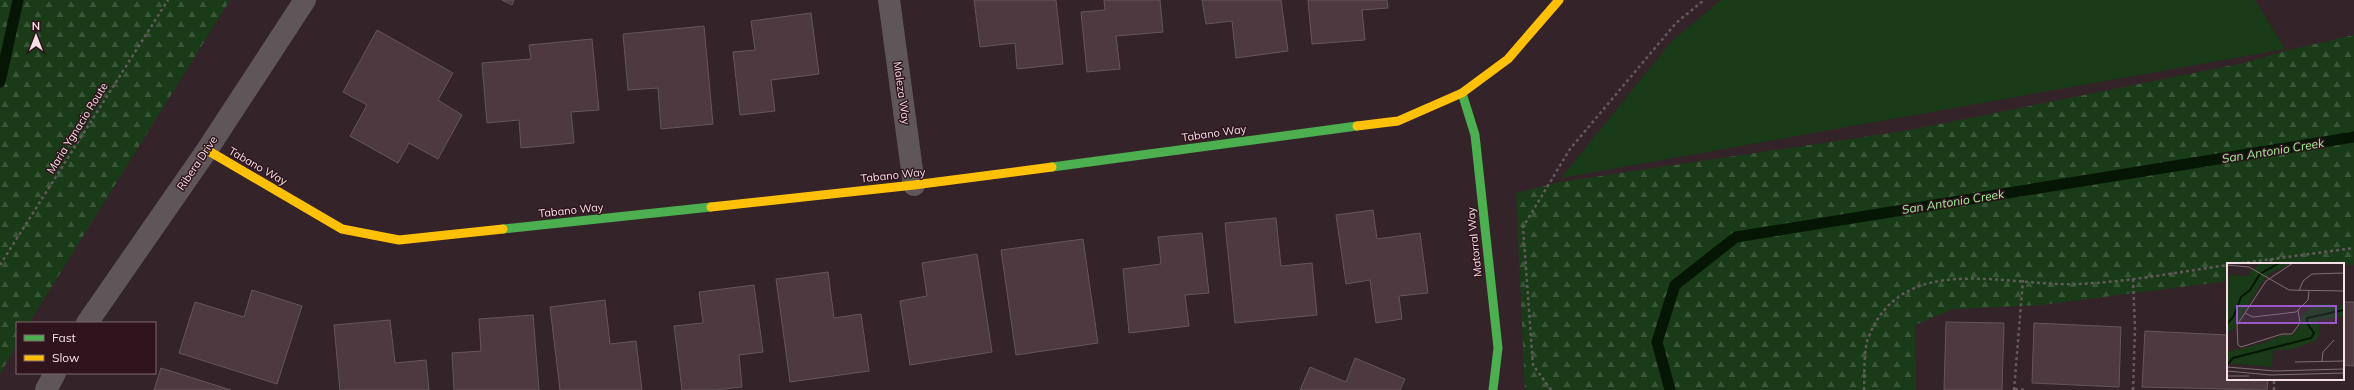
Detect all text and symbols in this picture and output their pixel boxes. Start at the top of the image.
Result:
north arrow [16,16,56,56]
text: N [32,19,40,33]
street label: Maleza Way [891,60,913,126]
street label: Maria Ygnacio Route [43,80,111,176]
street label: Tabano Way [1181,122,1247,144]
street label: Ribera Drive [174,133,220,193]
water label: San Antonio Creek [2221,135,2326,166]
street label: Tabano Way [226,144,290,188]
street label: Tabano Way [860,165,926,185]
water label: San Antonio Creek [1901,186,2006,217]
street label: Tabano Way [538,200,604,220]
street label: Matorral Way [1463,206,1485,278]
inset map [2227,263,2344,380]
legend [16,322,156,374]
text: Fast [52,330,76,345]
text: Slow [52,350,80,365]

